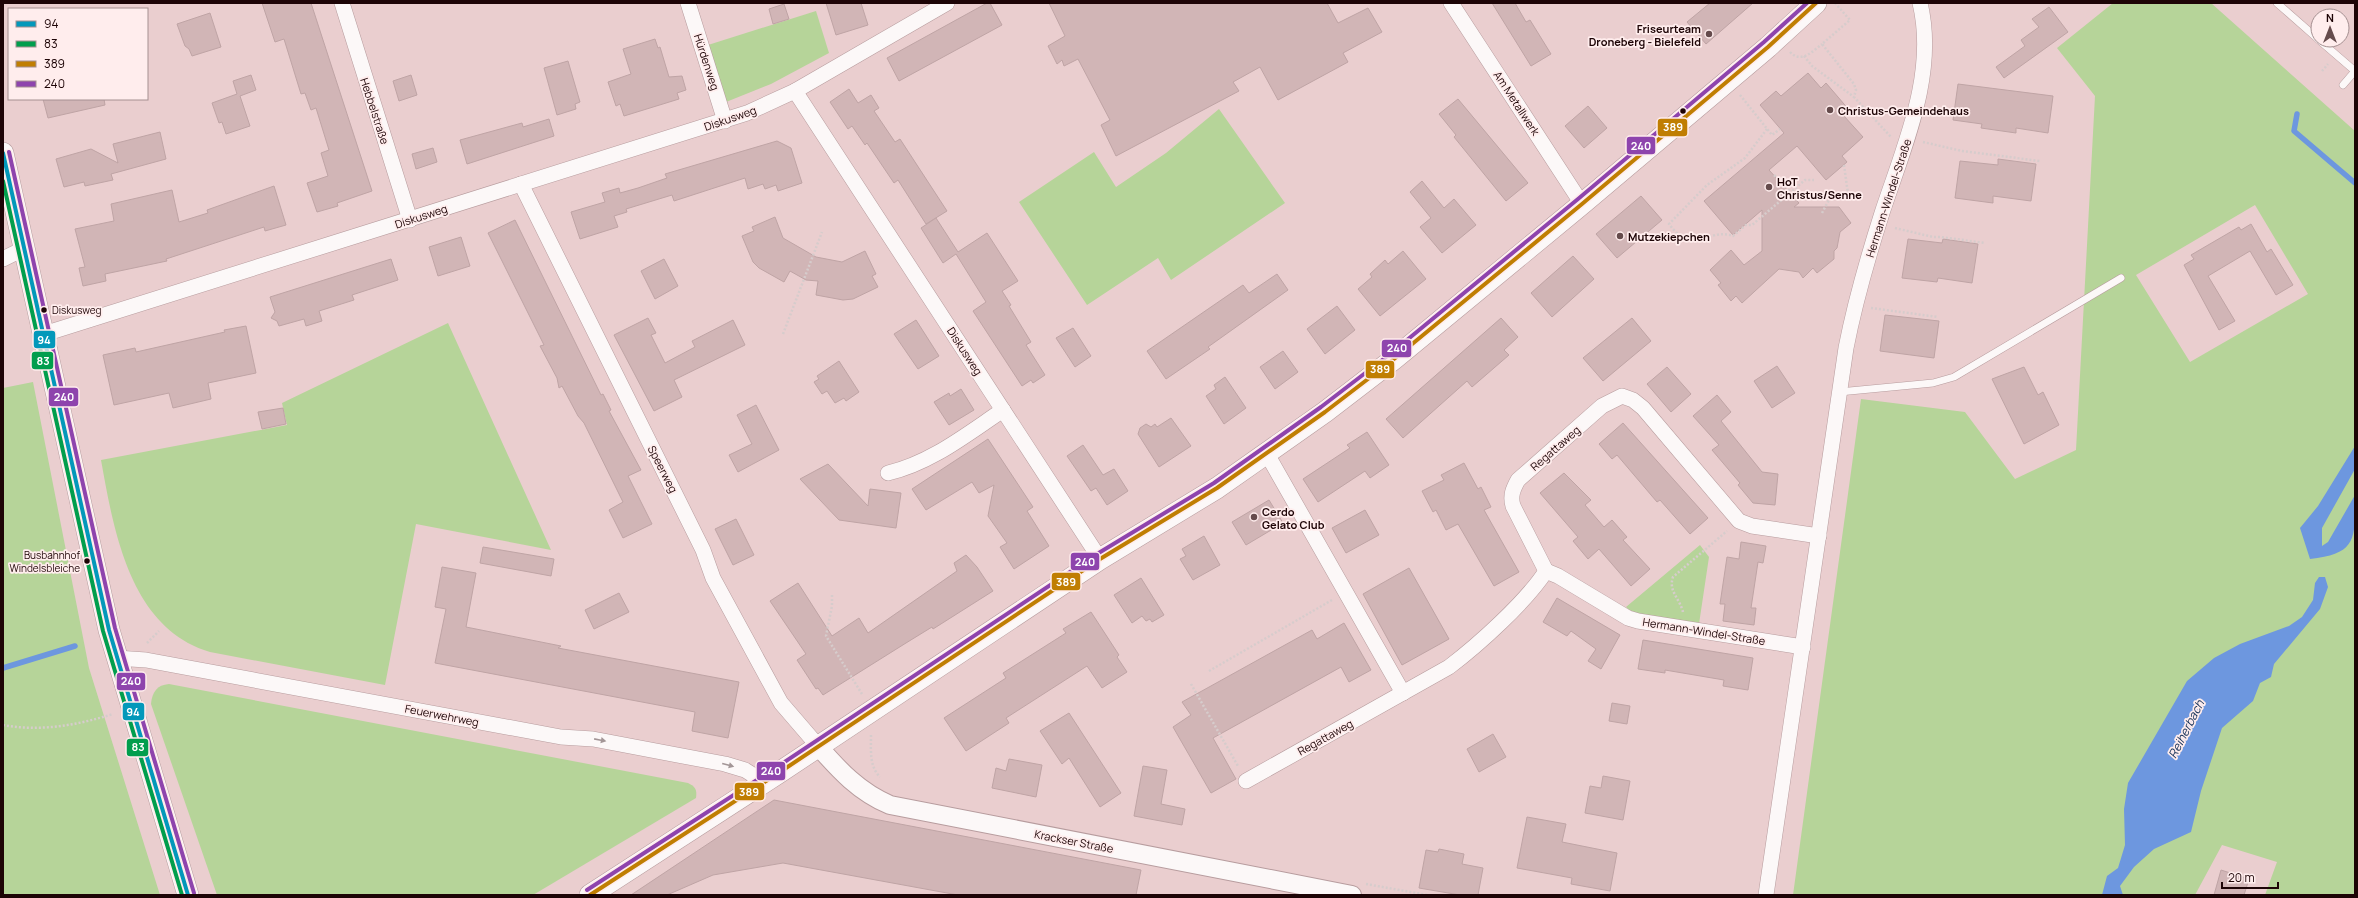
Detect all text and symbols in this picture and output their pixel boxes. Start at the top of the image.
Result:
legend [8,8,148,100]
north arrow [2310,8,2350,48]
text: N [2326,10,2334,25]
text: 94 [44,15,59,32]
place label: Friseurteam Droneberg - Bielefeld [1589,21,1701,49]
marker: Friseurteam Droneberg - Bielefeld [1704,29,1714,39]
street label: Hürdenweg [691,32,723,92]
text: 83 [44,35,58,52]
text: 389 [44,55,65,72]
street label: Am Metallwerk [1491,68,1544,139]
text: 240 [44,75,65,92]
street label: Hebbelstraße [357,76,393,147]
street label: Diskusweg [702,102,758,134]
place label: Christus-Gemeindehaus [1838,103,1969,118]
marker: Christus-Gemeindehaus [1825,105,1835,115]
unlabelled marker [1678,106,1688,116]
line badge: 389 [1657,118,1688,137]
text: 389 [1663,119,1683,134]
line badge: 240 [1626,136,1656,155]
street label: Hermann-Windel-Straße [1862,136,1914,259]
text: 240 [1631,138,1651,153]
place label: HoT Christus/Senne [1777,174,1862,202]
marker: HoT Christus/Senne [1764,182,1774,192]
street label: Diskusweg [393,200,449,232]
place label: Mutzekiepchen [1628,229,1710,244]
marker: Mutzekiepchen [1615,231,1625,241]
place label: Diskusweg [52,303,102,317]
marker: Diskusweg [39,305,49,315]
street label: Diskusweg [944,324,986,378]
line badge: 94 [33,330,56,349]
text: 94 [37,332,51,347]
line badge: 240 [1381,339,1412,358]
text: 240 [1387,340,1407,355]
line badge: 83 [31,351,54,370]
text: 83 [36,353,50,368]
line badge: 389 [1365,360,1395,379]
text: 389 [1370,361,1390,376]
line badge: 240 [48,387,79,407]
text: 240 [54,389,74,404]
street label: Regattaweg [1527,422,1583,474]
street label: Speerweg [645,443,681,495]
place label: Cerdo Gelato Club [1262,504,1325,532]
marker: Cerdo Gelato Club [1249,512,1259,522]
place label: Busbahnhof Windelsbleiche [9,548,80,575]
line badge: 240 [1070,552,1100,571]
text: 240 [1075,554,1095,569]
marker: Busbahnhof Windelsbleiche [82,556,92,566]
line badge: 389 [1051,572,1081,591]
text: 389 [1056,574,1076,589]
street label: Hermann-Windel-Straße [1642,614,1767,648]
line badge: 240 [116,672,146,691]
text: 240 [121,673,141,688]
water label: Reiherbach [2164,696,2208,761]
street label: Feuerwehrweg [404,700,480,730]
line badge: 94 [122,702,145,721]
text: 94 [126,704,140,719]
street label: Regattaweg [1295,716,1355,758]
line badge: 83 [126,738,149,757]
one-way arrow [594,738,606,744]
text: 83 [131,739,145,754]
line badge: 240 [756,761,786,781]
one-way arrow [721,762,734,768]
text: 240 [761,763,781,778]
line badge: 389 [734,782,765,801]
text: 389 [739,784,759,799]
street label: Krackser Straße [1033,826,1115,856]
scale bar [2222,864,2278,890]
text: 20 m [2228,869,2255,886]

